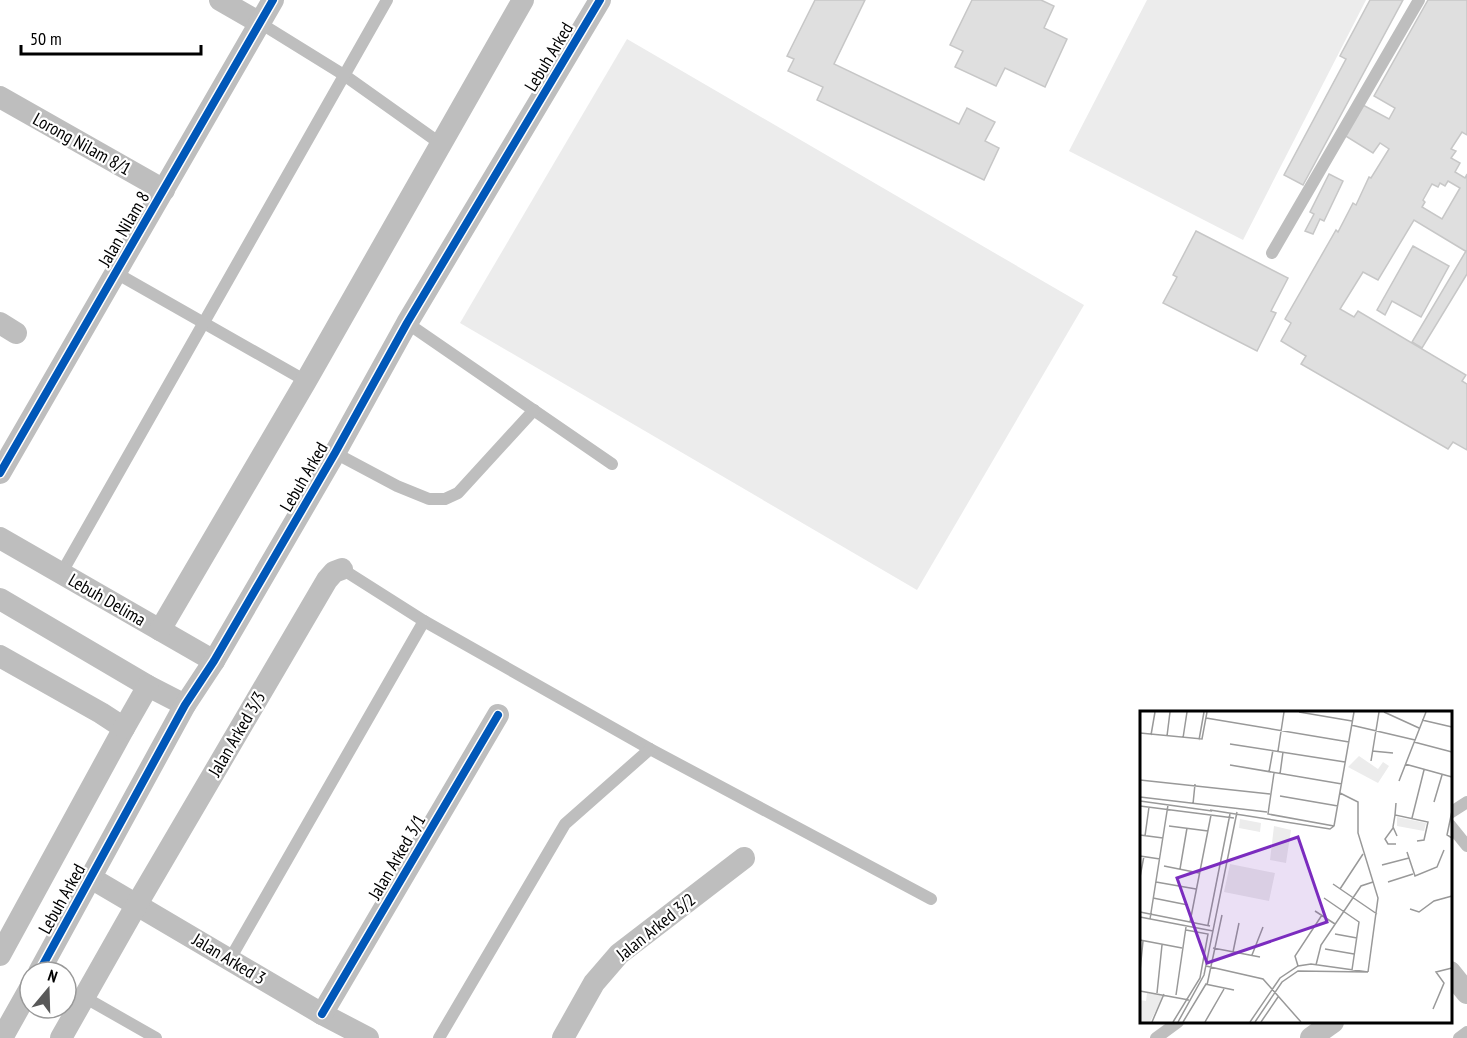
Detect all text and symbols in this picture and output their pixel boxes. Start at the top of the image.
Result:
scale bar [21,18,201,56]
street label: Lebuh Arked [519,18,578,95]
text: 50 m [30,27,62,50]
street label: Lorong Nilam 8/1 [29,107,135,180]
street label: Jalan Nilam 8 [92,187,154,271]
street label: Lebuh Arked [274,438,333,516]
street label: Lebuh Delima [65,568,150,631]
street label: Jalan Arked 3/3 [202,687,270,781]
inset map [1140,711,1452,1023]
street label: Jalan Arked 3/1 [362,810,430,904]
street label: Lebuh Arked [33,860,90,938]
street label: Jalan Arked 3/2 [611,888,700,966]
street label: Jalan Arked 3 [188,927,270,989]
north arrow [18,960,78,1020]
text: N [46,965,60,987]

